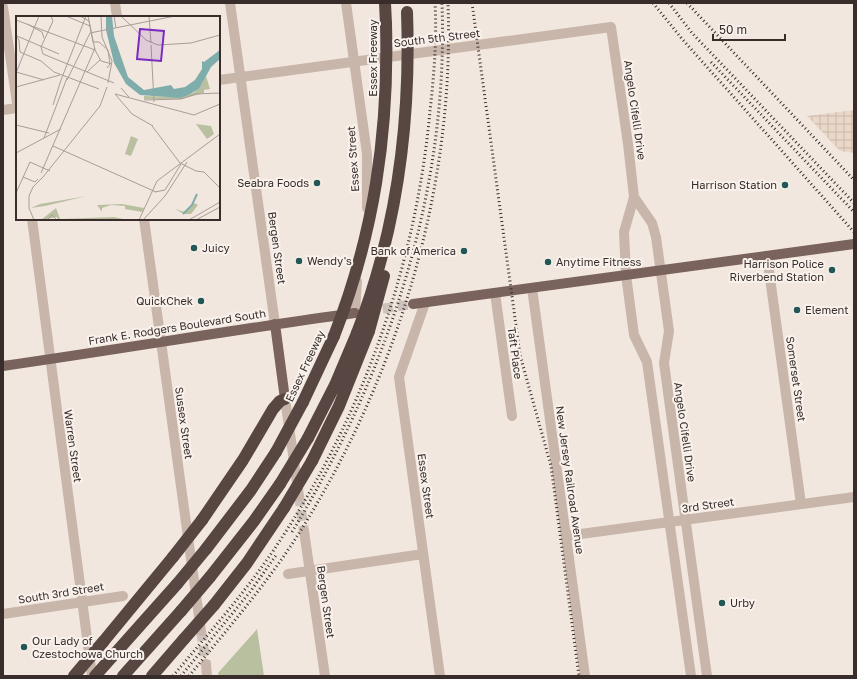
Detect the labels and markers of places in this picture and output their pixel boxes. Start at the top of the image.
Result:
place label: Seabra Foods [237,176,309,189]
marker: Seabra Foods [312,178,322,188]
place label: Harrison Station [691,178,777,191]
marker: Harrison Station [780,180,790,190]
place label: Juicy [202,241,230,254]
marker: Juicy [189,243,199,253]
place label: Bank of America [370,244,456,257]
marker: Bank of America [459,246,469,256]
place label: Wendy's [307,254,352,267]
place label: Anytime Fitness [556,255,641,268]
marker: Wendy's [294,256,304,266]
marker: Anytime Fitness [543,257,553,267]
place label: Harrison Police Riverbend Station [729,257,824,283]
marker: Harrison Police Riverbend Station [827,265,837,275]
place label: QuickChek [136,294,193,307]
marker: QuickChek [196,296,206,306]
place label: Element [805,303,849,316]
marker: Element [792,305,802,315]
place label: Urby [730,596,755,609]
marker: Urby [717,598,727,608]
place label: Our Lady of Czestochowa Church [32,634,143,660]
marker: Our Lady of Czestochowa Church [19,642,29,652]

